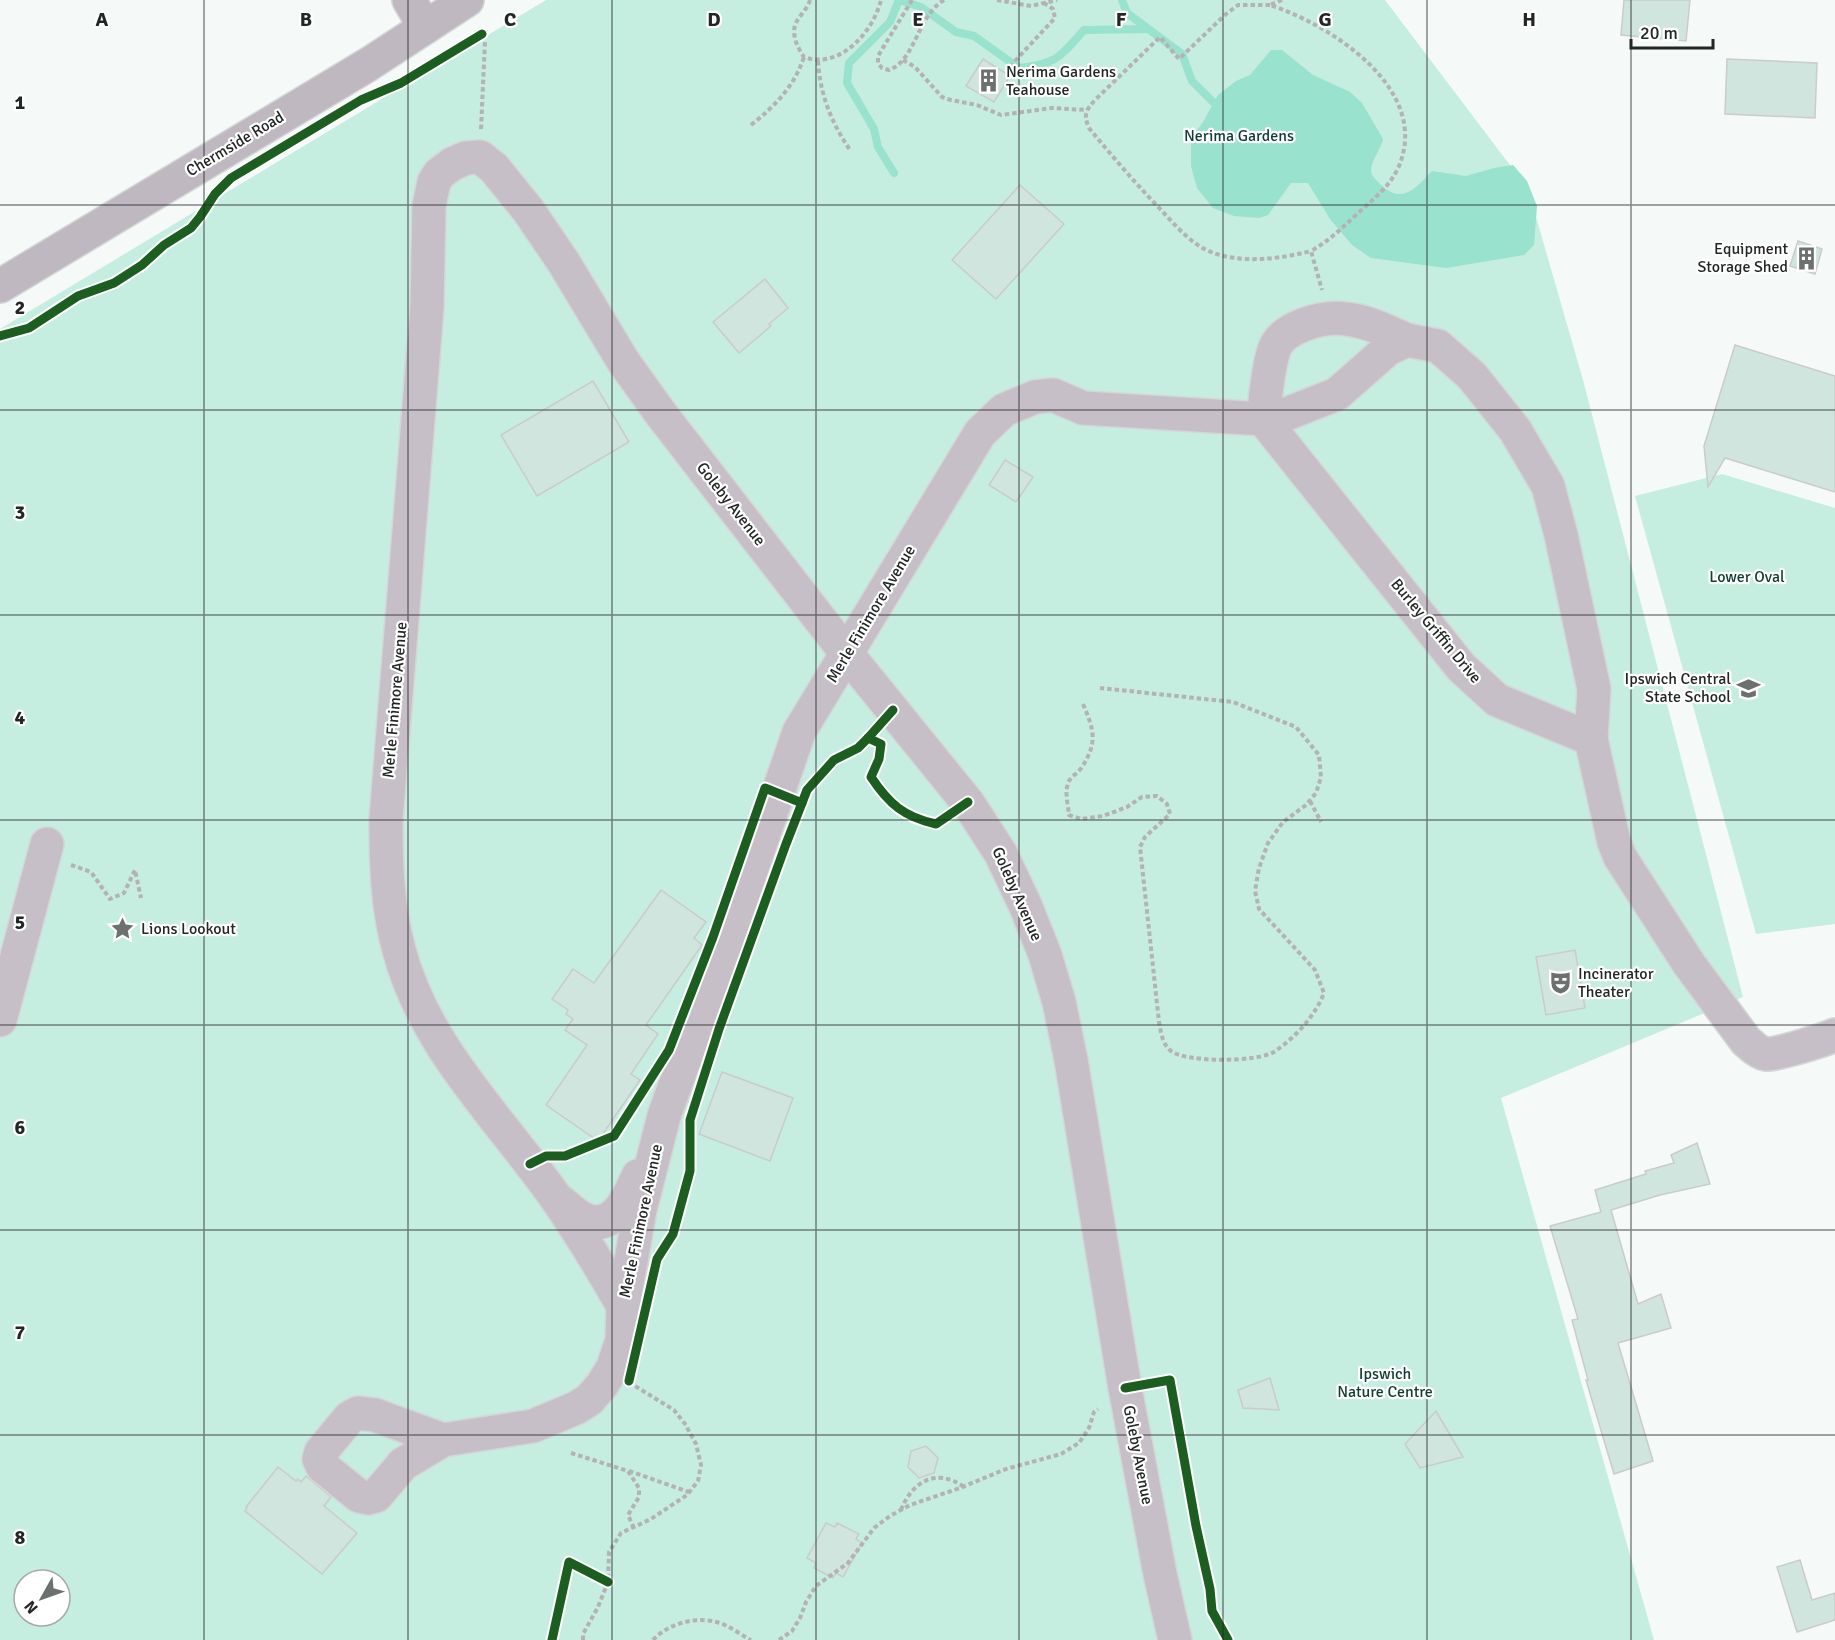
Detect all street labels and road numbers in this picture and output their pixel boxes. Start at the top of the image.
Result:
street label: Chermside Road [182,107,288,181]
street label: Goleby Avenue [692,458,770,550]
street label: Merle Finimore Avenue [822,542,920,686]
street label: Burley Griffin Drive [1386,575,1486,687]
street label: Merle Finimore Avenue [378,621,412,779]
street label: Goleby Avenue [987,844,1047,944]
street label: Merle Finimore Avenue [615,1142,667,1300]
street label: Goleby Avenue [1119,1404,1157,1506]

